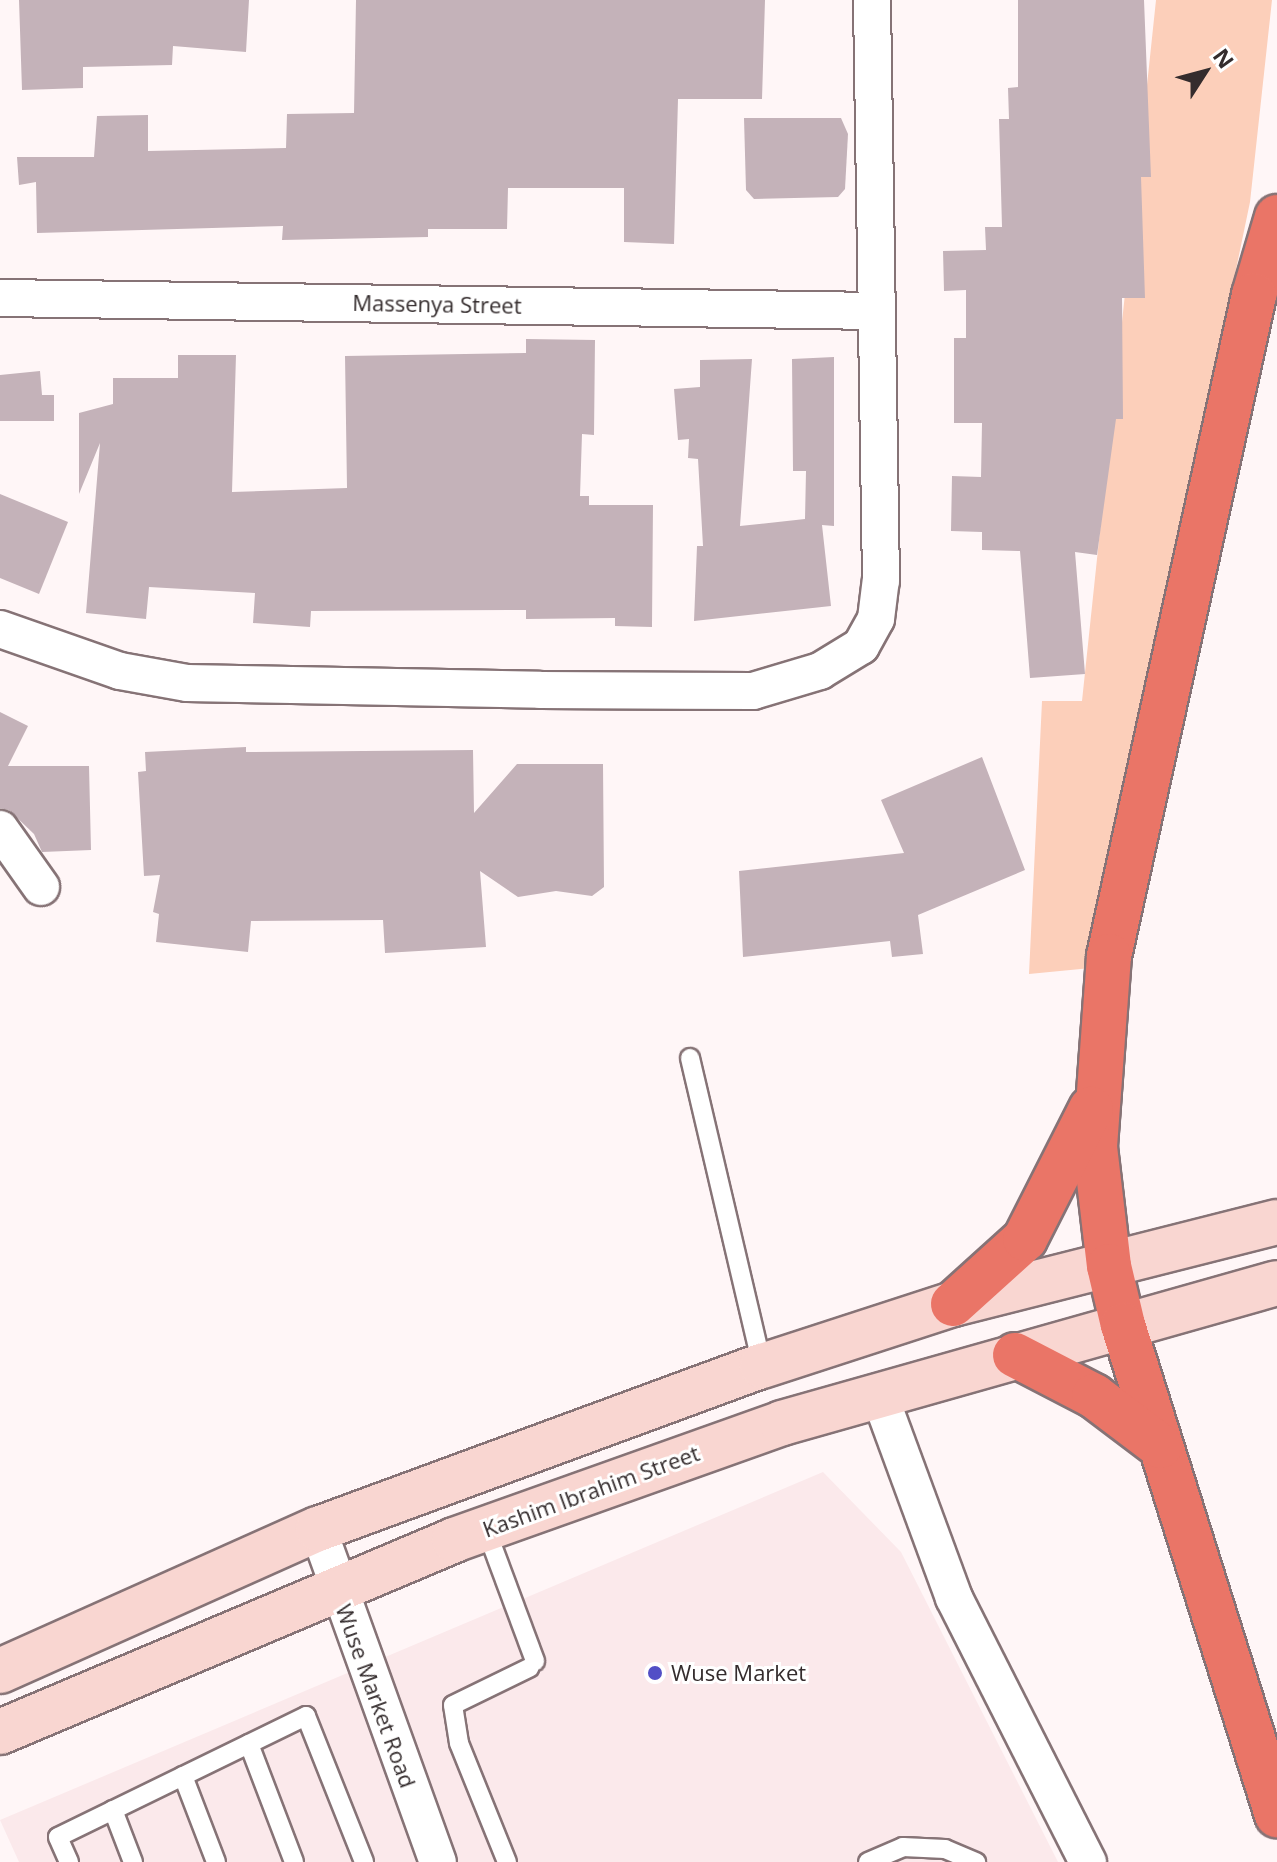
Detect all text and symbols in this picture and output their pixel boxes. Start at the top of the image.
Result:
north arrow [1165,32,1245,112]
text: N [1207,42,1242,74]
street label: Massenya Street [352,289,522,319]
street label: Kashim Ibrahim Street [479,1439,703,1543]
street label: Wuse Market Road [331,1601,421,1791]
place label: Wuse Market [671,1660,806,1686]
marker: Wuse Market [646,1664,664,1682]

